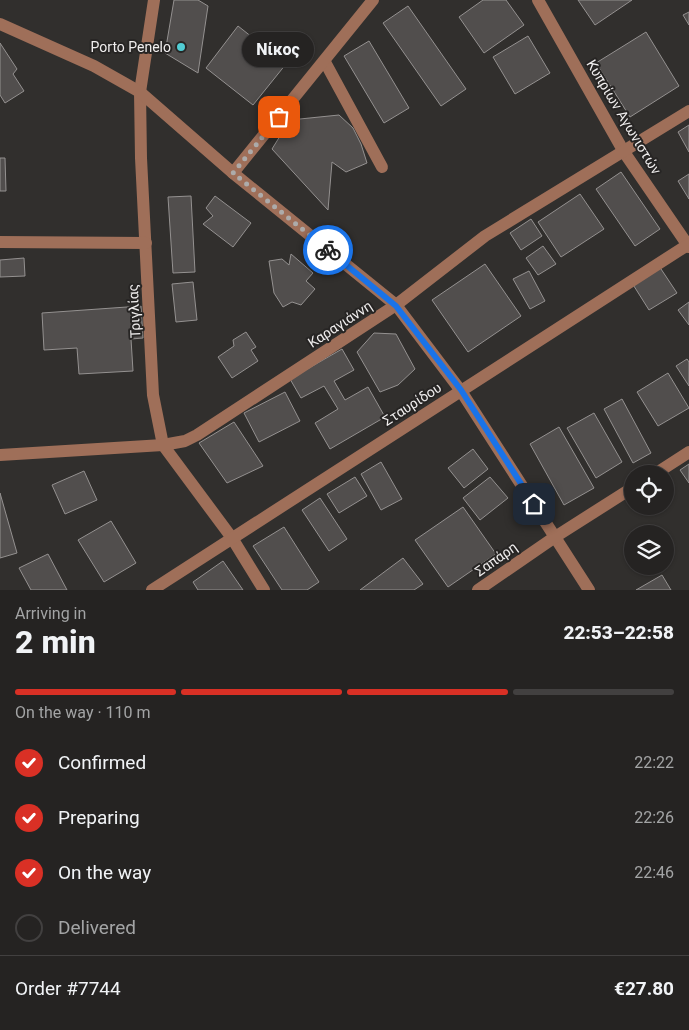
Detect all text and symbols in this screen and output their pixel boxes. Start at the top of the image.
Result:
callout: Νίκος [243,32,315,67]
place label: Porto Penelo [91,39,171,55]
text: Νίκος [256,40,300,59]
marker: Porto Penelo [175,41,187,53]
street label: Κυπρίων Αγωνιστών [583,57,665,177]
pin [258,96,300,138]
icon: bag [265,103,293,131]
courier [303,225,353,275]
icon: bike [314,236,342,264]
street label: Τριγλίας [125,283,143,339]
street label: Καραγιάννη [305,297,375,351]
street label: Σταυρίδου [380,379,444,429]
map controls [624,465,674,575]
button: locate [624,465,674,515]
pin [513,483,555,525]
icon: home [520,490,548,518]
button: layers [624,525,674,575]
street label: Σαπάρη [472,539,520,579]
text: Arriving in [15,604,86,623]
text: 22:53–22:58 [563,621,674,644]
text: 2 min [15,623,96,661]
text: On the way · 110 m [15,703,151,722]
icon: check [15,749,43,777]
text: Confirmed [58,751,146,774]
text: 22:22 [634,753,674,772]
icon: check [15,804,43,832]
text: Preparing [58,806,140,829]
text: 22:26 [634,808,674,827]
icon: check [15,859,43,887]
text: On the way [58,861,151,884]
text: 22:46 [634,863,674,882]
text: Delivered [58,916,136,939]
text: Order #7744 [15,977,121,1000]
text: €27.80 [614,977,674,1000]

